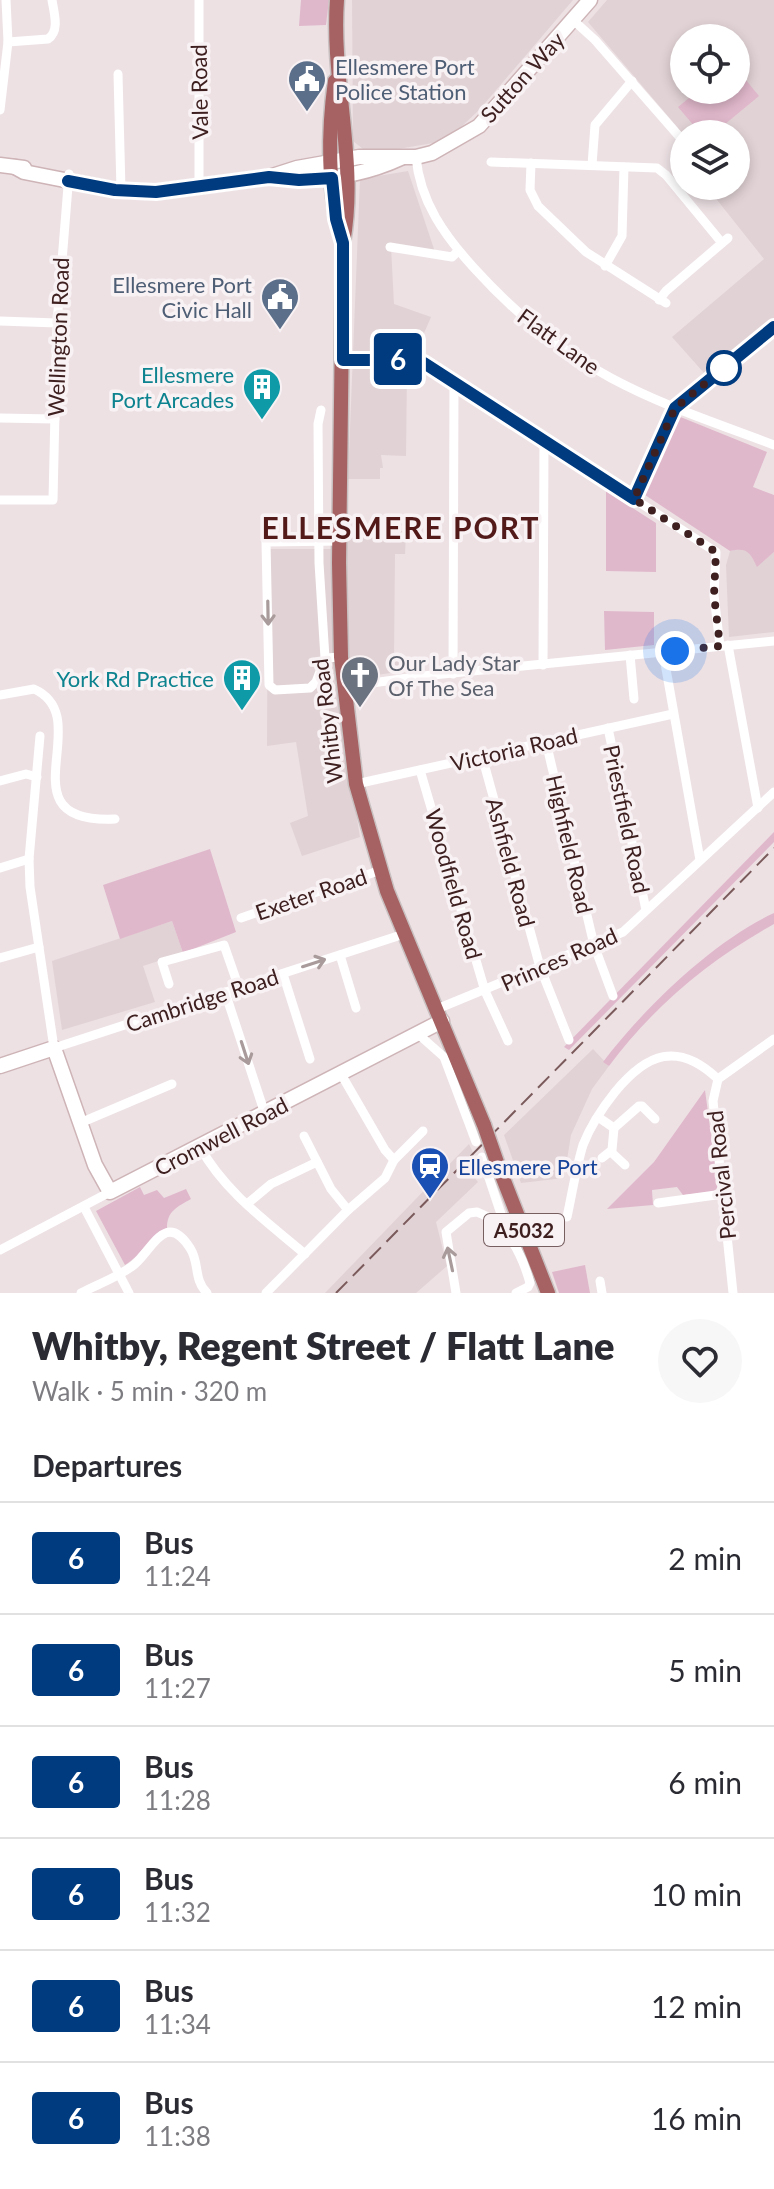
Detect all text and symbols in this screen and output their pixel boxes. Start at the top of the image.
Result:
map controls [670,24,750,200]
button: locate [670,24,750,104]
street label: Sutton Way [474,26,570,128]
street label: Vale Road [185,44,213,140]
place label: Ellesmere Port Police Station [335,53,475,105]
public building icon: Ellesmere Port Police Station [286,58,328,113]
button: layers [670,120,750,200]
street label: Wellington Road [42,257,74,417]
place label: Ellesmere Port Civic Hall [112,271,252,323]
public building icon: Ellesmere Port Civic Hall [259,276,301,331]
street label: Flatt Lane [513,302,605,380]
line badge: 6 [372,333,424,385]
text: 6 [390,342,406,376]
unlabelled marker [707,351,741,385]
place label: Ellesmere Port Arcades [111,361,234,413]
building icon: Ellesmere Port Arcades [241,366,283,421]
district label: ELLESMERE PORT [261,509,541,545]
one-way arrow [260,599,275,626]
your location [655,631,695,671]
place label: Our Lady Star Of The Sea [388,649,520,701]
church icon: Our Lady Star Of The Sea [339,654,381,709]
building icon: York Rd Practice [221,657,263,712]
street label: Whitby Road [306,657,348,785]
place label: York Rd Practice [56,665,214,692]
street label: Victoria Road [448,721,580,777]
street label: Priestfield Road [598,742,656,896]
street label: Highfield Road [541,772,599,916]
street label: Ashfield Road [481,794,541,930]
street label: Woodfield Road [420,806,488,962]
street label: Exeter Road [252,862,370,926]
street label: Princes Road [497,921,621,997]
one-way arrow [302,955,327,970]
street label: Cambridge Road [122,963,282,1037]
one-way arrow [238,1040,253,1065]
street label: Cromwell Road [150,1091,292,1181]
street label: Percival Road [701,1109,741,1241]
station icon: Ellesmere Port [409,1145,451,1200]
place label: Ellesmere Port [458,1153,598,1180]
road number: A5032 [484,1214,564,1246]
one-way arrow [442,1246,457,1272]
button: heart [658,1319,742,1403]
text: Whitby, Regent Street / Flatt Lane [32,1322,615,1368]
text: Walk · 5 min · 320 m [32,1375,267,1407]
text: Departures [32,1447,182,1483]
text: Bus [144,1524,194,1560]
text: 2 min [668,1540,742,1576]
text: 6 [68,1541,84,1575]
text: 11:24 [144,1560,211,1592]
text: Bus [144,1636,194,1672]
text: 5 min [668,1652,742,1688]
text: 6 [68,1653,84,1687]
text: 11:27 [144,1672,211,1704]
text: Bus [144,1748,194,1784]
text: 6 min [668,1764,742,1800]
text: 6 [68,1765,84,1799]
text: 11:28 [144,1784,211,1816]
text: Bus [144,1860,194,1896]
text: 10 min [651,1876,742,1912]
text: 6 [68,1877,84,1911]
text: 11:32 [144,1896,211,1928]
text: Bus [144,1972,194,2008]
text: 12 min [651,1988,742,2024]
text: 6 [68,1989,84,2023]
text: 11:34 [144,2008,211,2040]
text: Bus [144,2084,194,2120]
text: 16 min [651,2100,742,2136]
text: 6 [68,2101,84,2135]
text: 11:38 [144,2120,211,2152]

